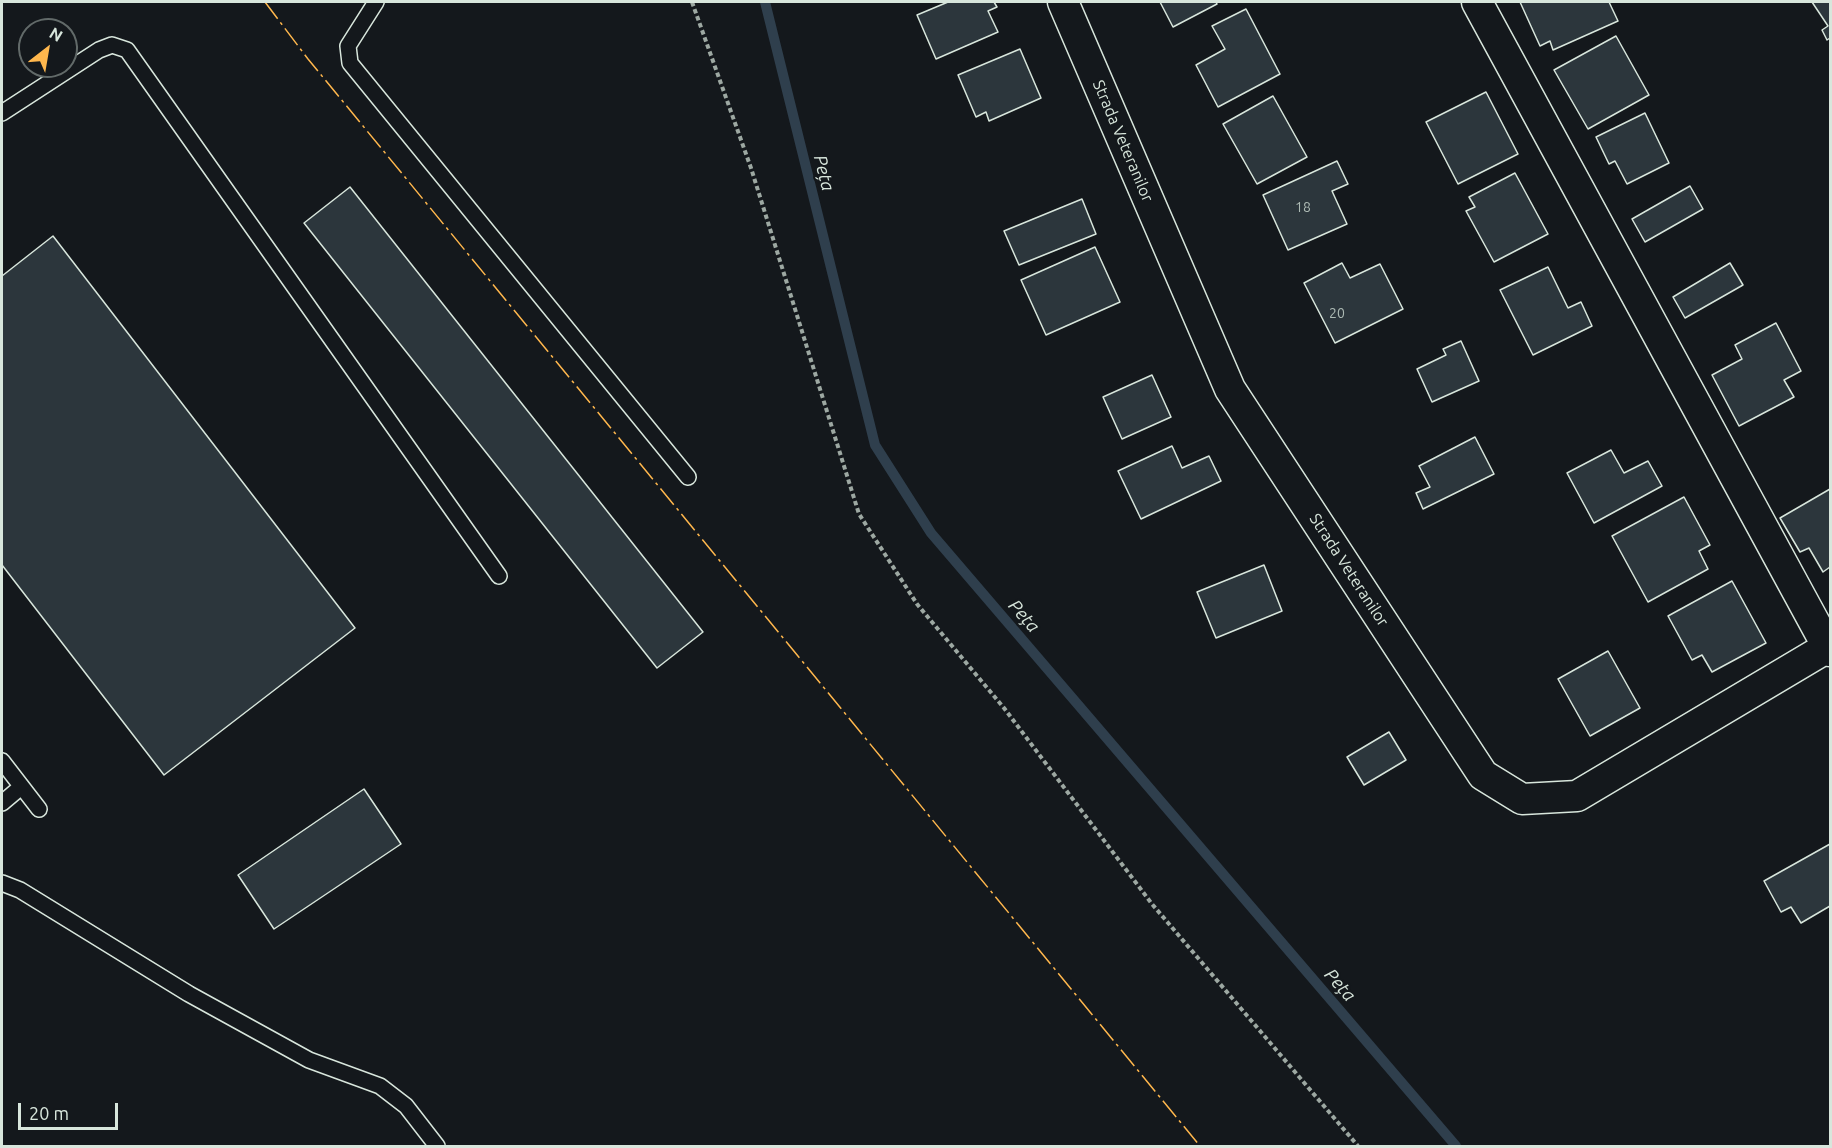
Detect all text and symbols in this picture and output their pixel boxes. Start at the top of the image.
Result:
north arrow [18,18,78,78]
text: N [46,23,66,45]
street label: Strada Veteranilor [1089,77,1157,205]
water label: Peța [809,153,839,193]
house number: 18 [1295,199,1311,215]
house number: 20 [1329,305,1345,321]
street label: Strada Veteranilor [1305,510,1393,630]
water label: Peța [1004,595,1044,637]
water label: Peța [1320,964,1360,1006]
scale bar [21,1091,122,1129]
text: 20 m [29,1103,69,1123]

